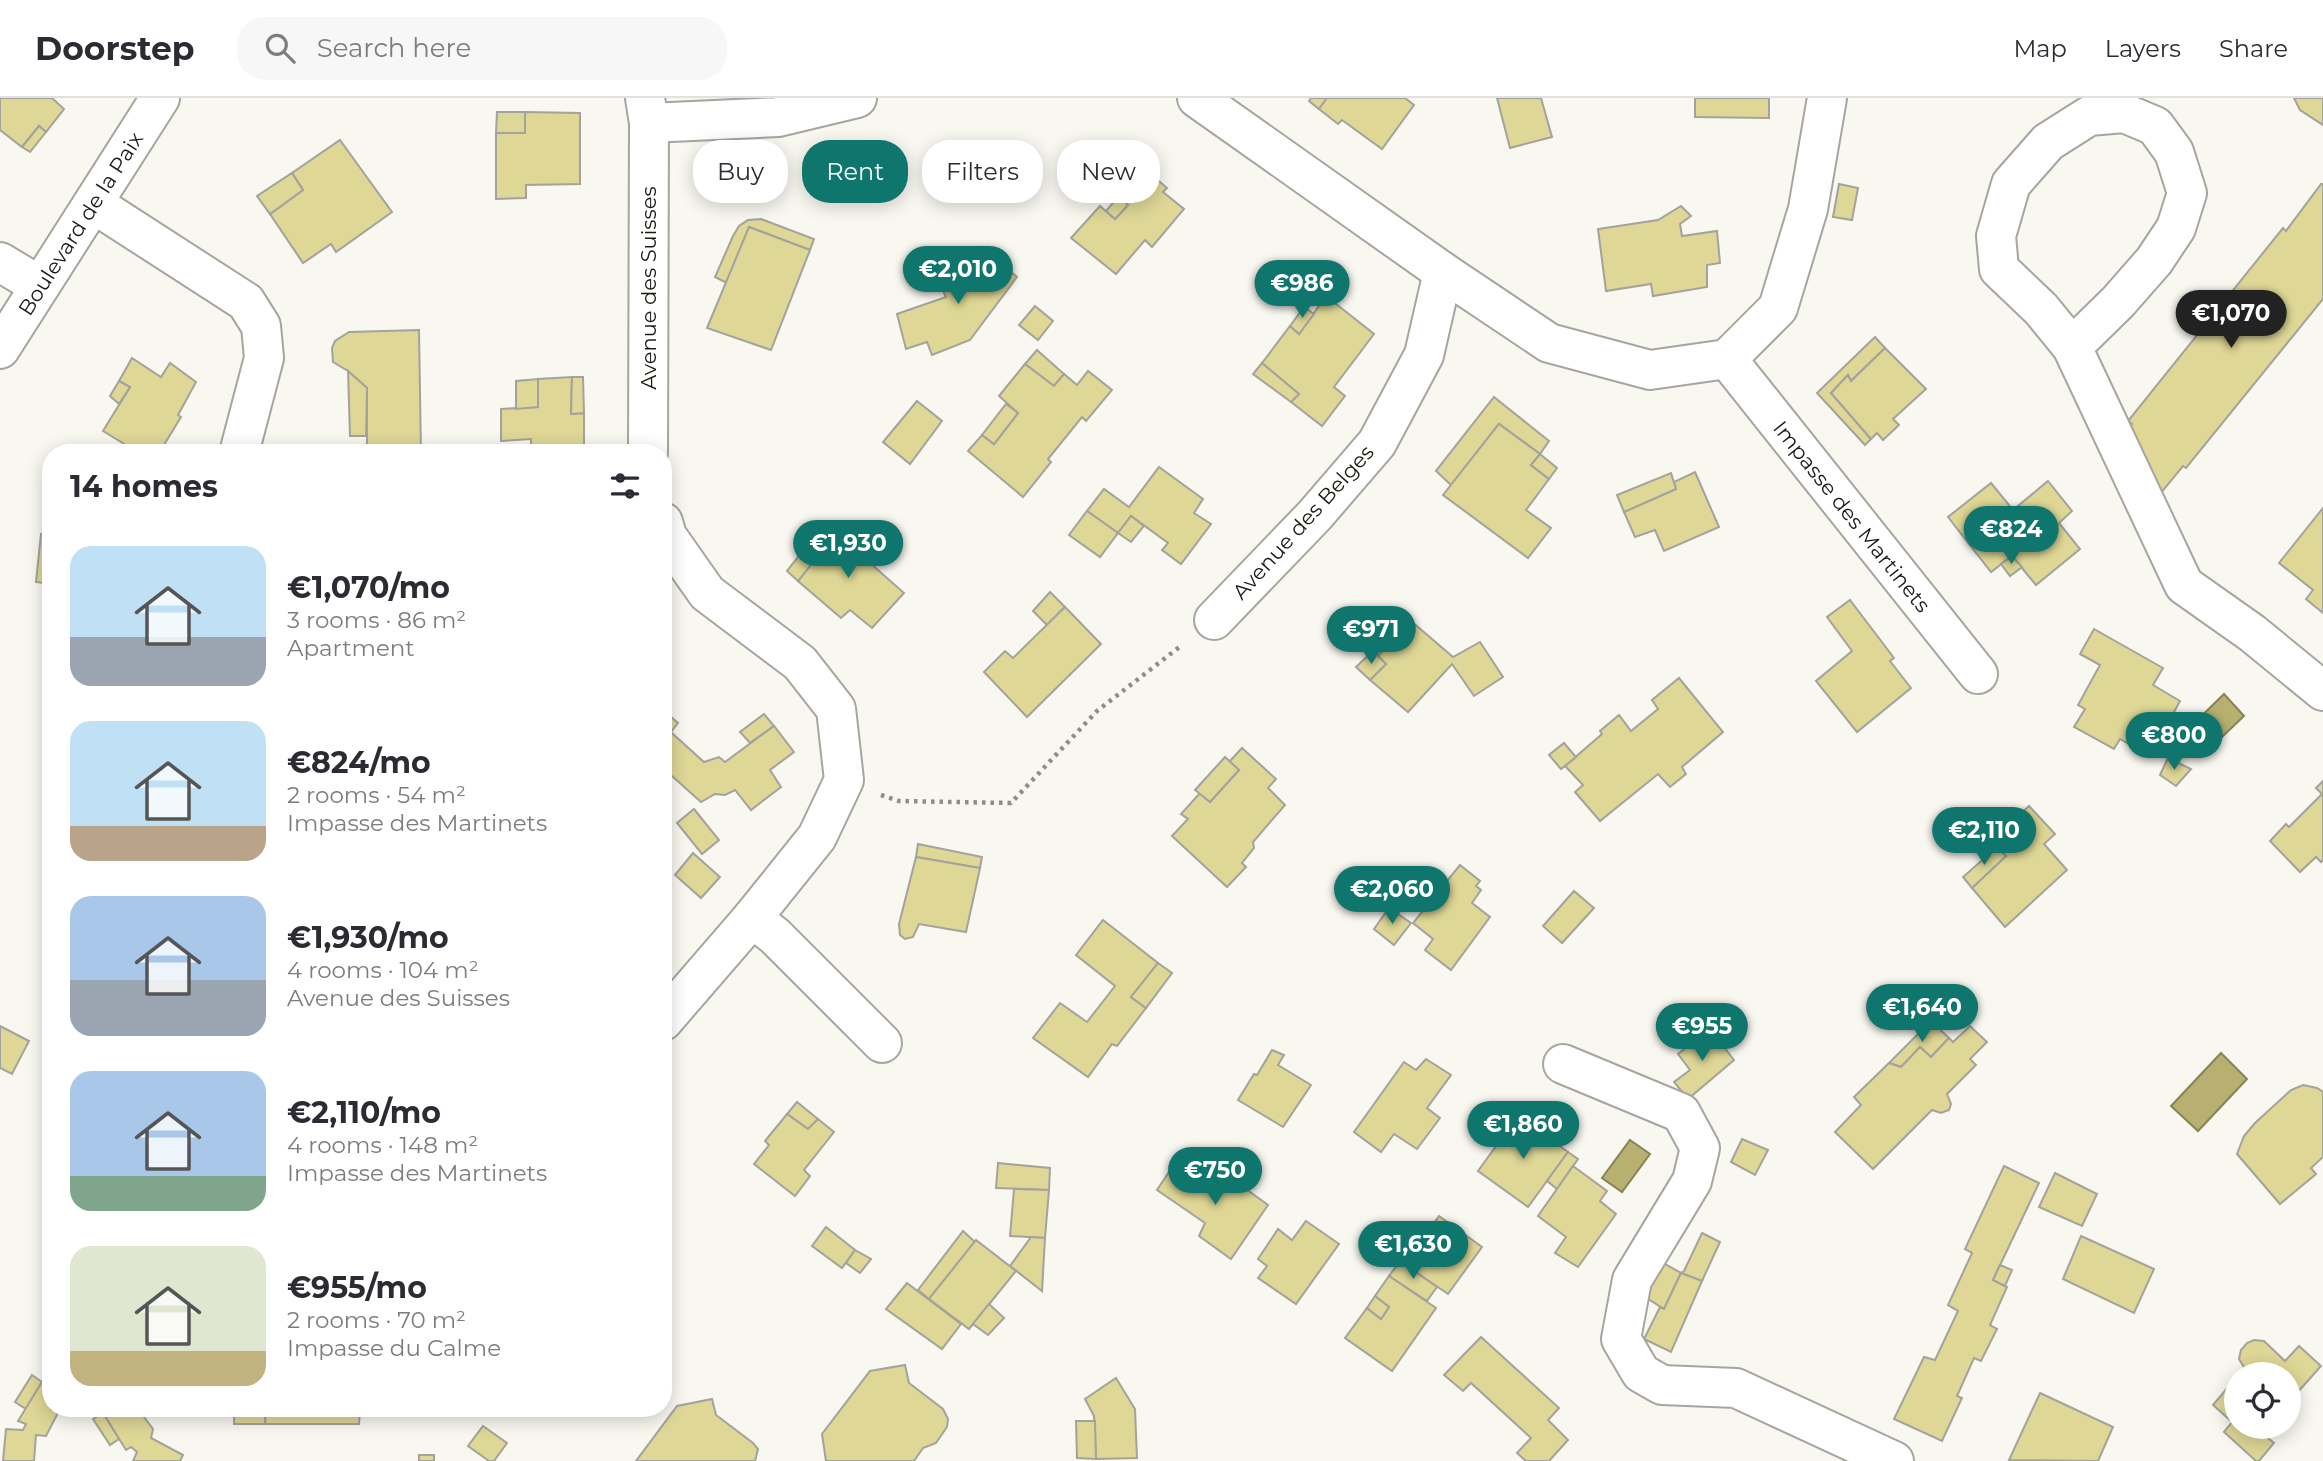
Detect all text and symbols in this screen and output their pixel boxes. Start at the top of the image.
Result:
search box [237,17,727,80]
text: Doorstep [35,28,195,68]
icon: search [261,29,299,67]
text: Search here [317,32,471,64]
text: Map [2013,34,2067,63]
text: Layers [2105,34,2181,63]
text: Share [2219,34,2288,63]
street label: Boulevard de la Paix [12,127,148,320]
chip: Buy [693,140,788,203]
chip: Rent [802,140,908,203]
chip: Filters [922,140,1043,203]
chip: New [1057,140,1160,203]
street label: Avenue des Suisses [636,186,661,390]
pin: €2,010 [901,246,1015,306]
text: €2,010 [919,255,997,283]
pin: €986 [1261,260,1343,320]
text: €986 [1271,269,1333,297]
pin: €1,070 [2174,290,2288,350]
text: €1,070 [2192,299,2270,327]
street label: Impasse des Martinets [1768,415,1936,617]
street label: Avenue des Belges [1227,440,1379,604]
icon: filters [606,467,644,505]
text: 14 homes [70,468,218,505]
pin: €824 [1970,506,2052,566]
text: €824 [1980,515,2042,543]
pin: €1,930 [791,520,905,580]
text: €1,930 [809,529,887,557]
text: €1,070/mo [287,569,450,606]
icon: home [126,574,210,658]
text: 3 rooms · 86 m² [287,606,466,634]
pin: €971 [1330,606,1412,666]
text: €971 [1343,615,1399,643]
text: Apartment [287,634,415,662]
pin: €800 [2133,712,2215,772]
text: €800 [2142,721,2206,749]
text: €824/mo [287,744,431,781]
icon: home [126,749,210,833]
text: 2 rooms · 54 m² [287,781,466,809]
pin: €2,110 [1927,808,2041,867]
text: Impasse des Martinets [287,809,547,837]
text: €2,110 [1948,816,2020,844]
pin: €2,060 [1335,866,1449,926]
text: €2,060 [1350,875,1434,903]
text: €1,930/mo [287,919,449,956]
icon: home [126,924,210,1008]
text: 4 rooms · 104 m² [287,956,479,984]
text: Avenue des Suisses [287,984,510,1012]
pin: €1,640 [1865,984,1979,1044]
text: €1,640 [1882,993,1962,1021]
pin: €955 [1661,1004,1743,1063]
text: €955 [1672,1012,1732,1040]
text: €2,110/mo [287,1094,441,1131]
icon: home [126,1099,210,1183]
pin: €1,860 [1466,1102,1580,1161]
text: €1,860 [1483,1110,1563,1138]
text: 4 rooms · 148 m² [287,1131,478,1159]
pin: €750 [1174,1148,1256,1207]
text: €750 [1184,1156,1246,1184]
text: Impasse des Martinets [287,1159,547,1187]
pin: €1,630 [1356,1222,1470,1281]
text: €1,630 [1374,1230,1452,1258]
text: €955/mo [287,1269,427,1306]
icon: home [126,1274,210,1358]
text: 2 rooms · 70 m² [287,1306,466,1334]
text: Impasse du Calme [287,1334,501,1362]
map controls [2224,1362,2301,1439]
button: locate [2224,1362,2301,1439]

